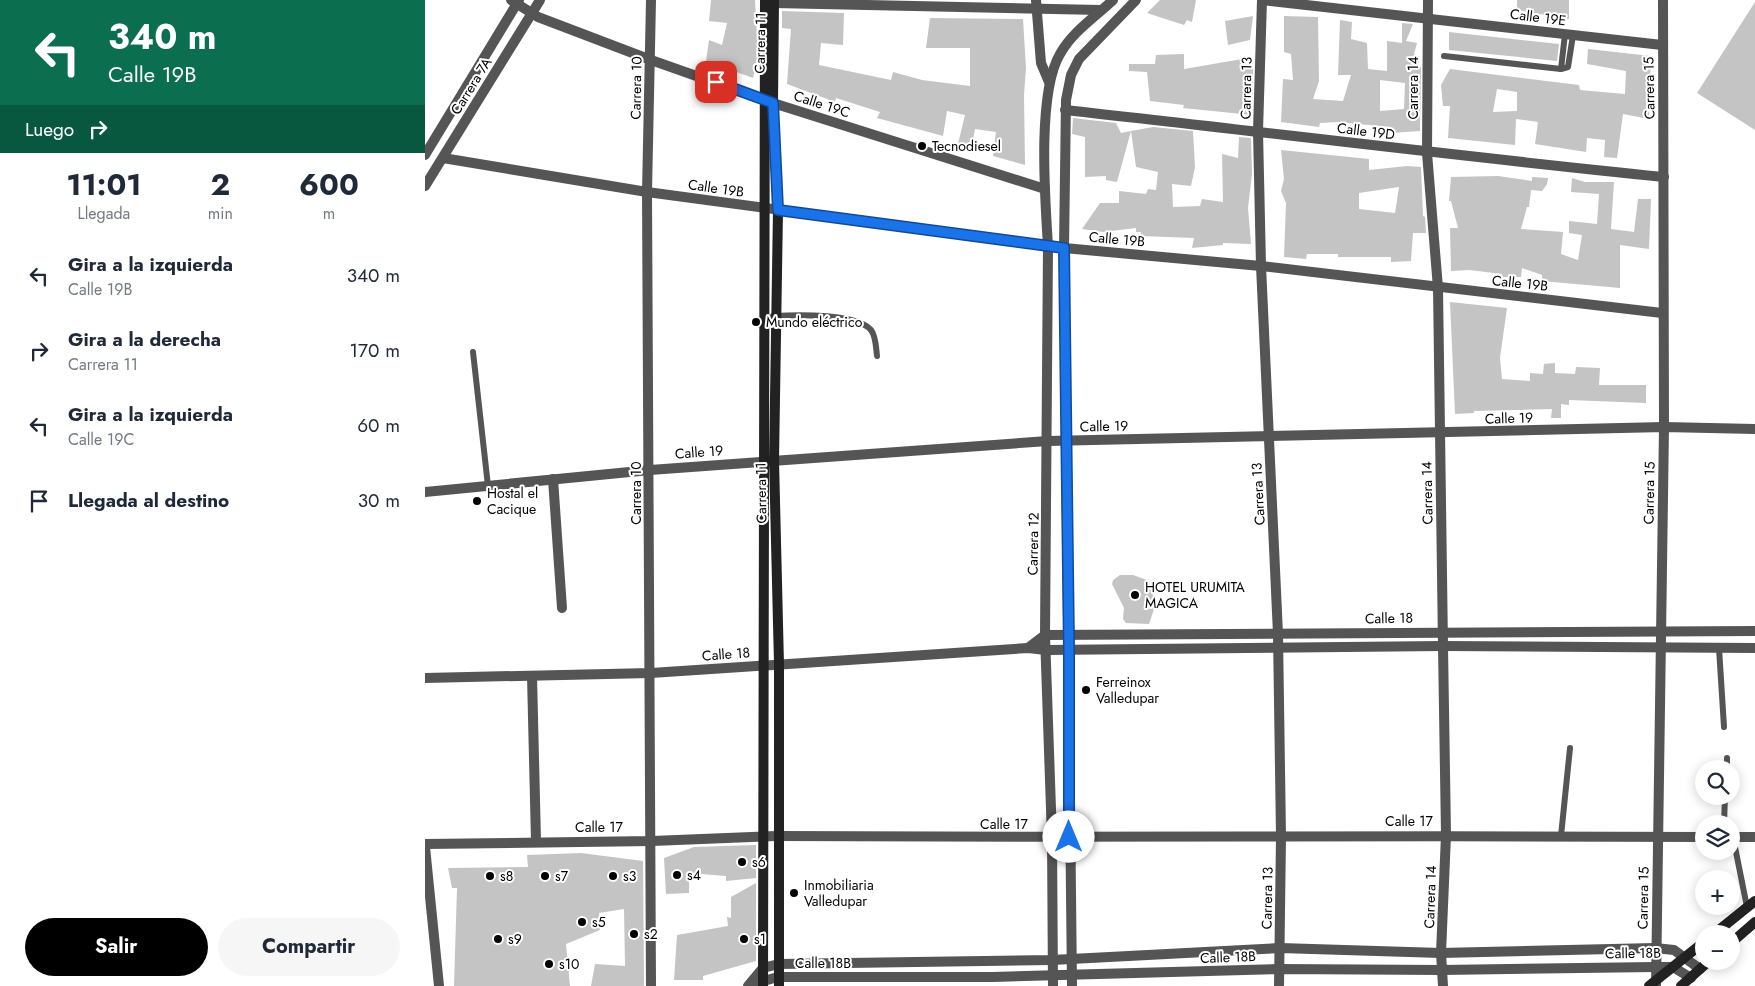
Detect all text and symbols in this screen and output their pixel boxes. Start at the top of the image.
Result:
street label: Calle 19E [1509,4,1567,30]
text: 340 m [108,12,217,62]
street label: Carrera 11 [749,12,771,74]
icon: left [25,20,90,85]
street label: Carrera 7A [446,53,497,118]
street label: Carrera 10 [625,56,647,120]
street label: Carrera 13 [1235,56,1257,119]
street label: Carrera 14 [1403,56,1423,120]
street label: Carrera 15 [1638,56,1660,120]
text: Calle 19B [108,58,197,90]
pin [695,61,737,103]
icon: arrive [702,68,730,96]
street label: Calle 19C [791,86,853,122]
icon: right [84,115,112,143]
text: Luego [25,116,74,143]
street label: Calle 19D [1336,118,1396,144]
place label: Tecnodiesel [932,136,1001,156]
marker: Tecnodiesel [916,140,928,152]
text: 11:01 [66,163,142,206]
text: 2 [210,163,230,206]
text: 600 [299,163,359,206]
street label: Calle 19B [687,174,745,202]
text: Llegada [77,202,130,225]
text: min [208,202,233,225]
text: m [323,202,335,225]
street label: Calle 19B [1088,227,1146,251]
text: Gira a la izquierda [68,251,233,278]
icon: left [25,262,53,290]
text: 340 m [347,262,400,289]
street label: Calle 19B [1491,270,1549,296]
text: Calle 19B [68,278,132,301]
place label: Mundo eléctrico [766,312,863,332]
marker: Mundo eléctrico [750,316,762,328]
text: Gira a la derecha [68,326,221,353]
icon: right [25,337,53,365]
text: 170 m [350,337,400,364]
text: Carrera 11 [68,353,138,376]
text: Gira a la izquierda [68,401,233,428]
street label: Calle 19 [1484,407,1534,429]
icon: left [25,412,53,440]
text: 60 m [357,412,400,439]
street label: Calle 19 [1080,416,1128,436]
text: Calle 19C [68,428,134,451]
street label: Calle 19 [674,440,724,464]
street label: Carrera 10 [626,461,646,525]
street label: Carrera 14 [1416,461,1438,525]
street label: Carrera 15 [1638,461,1660,525]
street label: Carrera 11 [750,462,772,524]
street label: Carrera 13 [1246,462,1270,526]
place label: Hostal el Cacique [487,483,538,519]
icon: arrive [25,487,53,515]
text: Llegada al destino [68,487,229,514]
text: 30 m [358,487,400,514]
marker: Hostal el Cacique [471,495,483,507]
street label: Carrera 12 [1022,512,1044,576]
place label: HOTEL URUMITA MAGICA [1145,577,1246,613]
marker: HOTEL URUMITA MAGICA [1129,589,1141,601]
street label: Calle 18 [1365,608,1413,628]
street label: Calle 18 [701,642,751,666]
place label: Ferreinox Valledupar [1096,672,1159,708]
marker: Ferreinox Valledupar [1080,684,1092,696]
map controls [1695,760,1740,970]
button: search [1695,760,1740,805]
position arrow [1042,810,1094,862]
street label: Calle 17 [1385,811,1434,831]
street label: Calle 17 [980,814,1029,834]
button: layers [1695,815,1740,860]
street label: Calle 17 [575,817,624,837]
place label: s6 [752,852,766,872]
marker: s6 [736,856,748,868]
place label: s4 [687,865,701,885]
street label: Carrera 14 [1419,865,1441,929]
place label: s8 [500,866,513,886]
place label: s7 [555,866,569,886]
place label: s3 [623,866,637,886]
street label: Carrera 13 [1256,866,1278,929]
street label: Carrera 15 [1632,866,1654,930]
marker: s4 [671,869,683,881]
marker: s8 [484,870,496,882]
marker: s7 [539,870,551,882]
marker: s3 [607,870,619,882]
button: + [1695,870,1740,915]
place label: Inmobiliaria Valledupar [804,875,874,911]
marker: Inmobiliaria Valledupar [788,887,800,899]
place label: s5 [592,912,606,932]
marker: s5 [576,916,588,928]
button: Salir [25,918,208,976]
button: Compartir [218,918,400,976]
place label: s2 [644,924,658,944]
button: − [1695,925,1740,970]
marker: s2 [628,928,640,940]
place label: s9 [508,929,522,949]
place label: s1 [754,929,766,949]
marker: s9 [492,933,504,945]
marker: s1 [738,933,750,945]
street label: Calle 18B [1605,943,1661,963]
street label: Calle 18B [1200,946,1256,968]
street label: Calle 18B [795,953,851,973]
place label: s10 [559,954,579,974]
marker: s10 [543,958,555,970]

